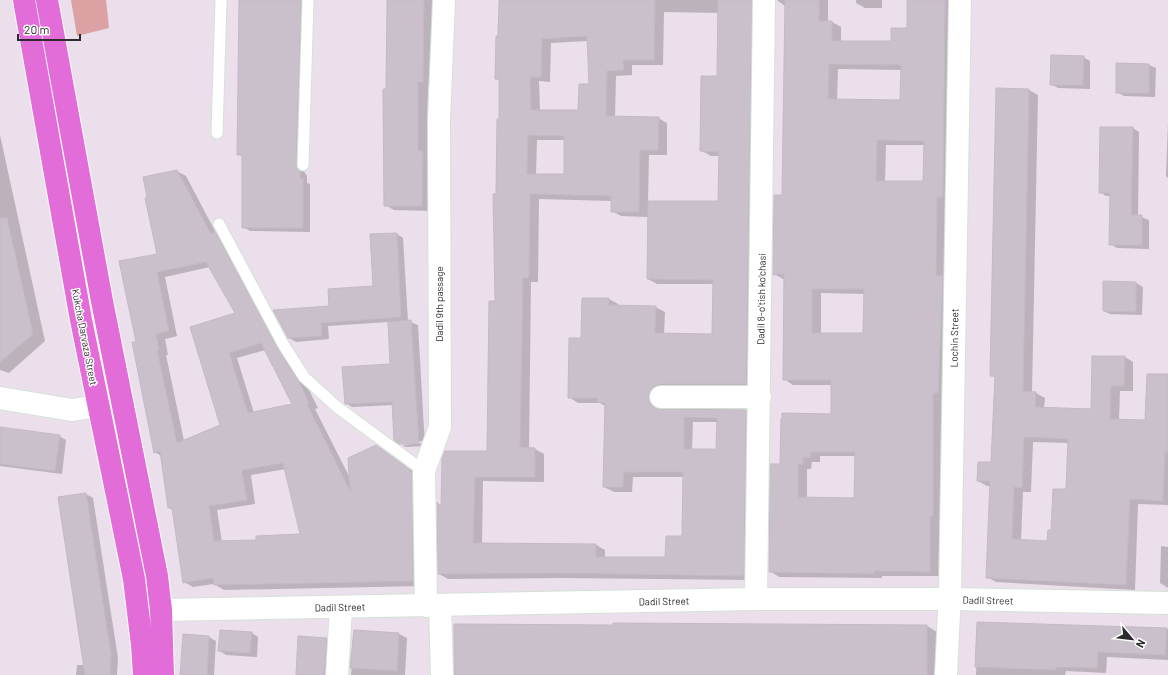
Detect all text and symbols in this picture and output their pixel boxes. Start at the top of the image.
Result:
scale bar [18,16,80,42]
text: 20 m [24,22,50,36]
street label: Dadil 8-o'tish ko'chasi [754,253,768,345]
street label: Dadil 9th passage [433,266,445,342]
street label: Kukcha Darvaza Street [70,288,100,386]
street label: Lochin Street [947,308,961,368]
street label: Dadil Street [962,594,1014,606]
street label: Dadil Street [638,595,690,607]
street label: Dadil Street [314,601,366,613]
north arrow [1112,619,1152,659]
text: N [1134,638,1149,650]

